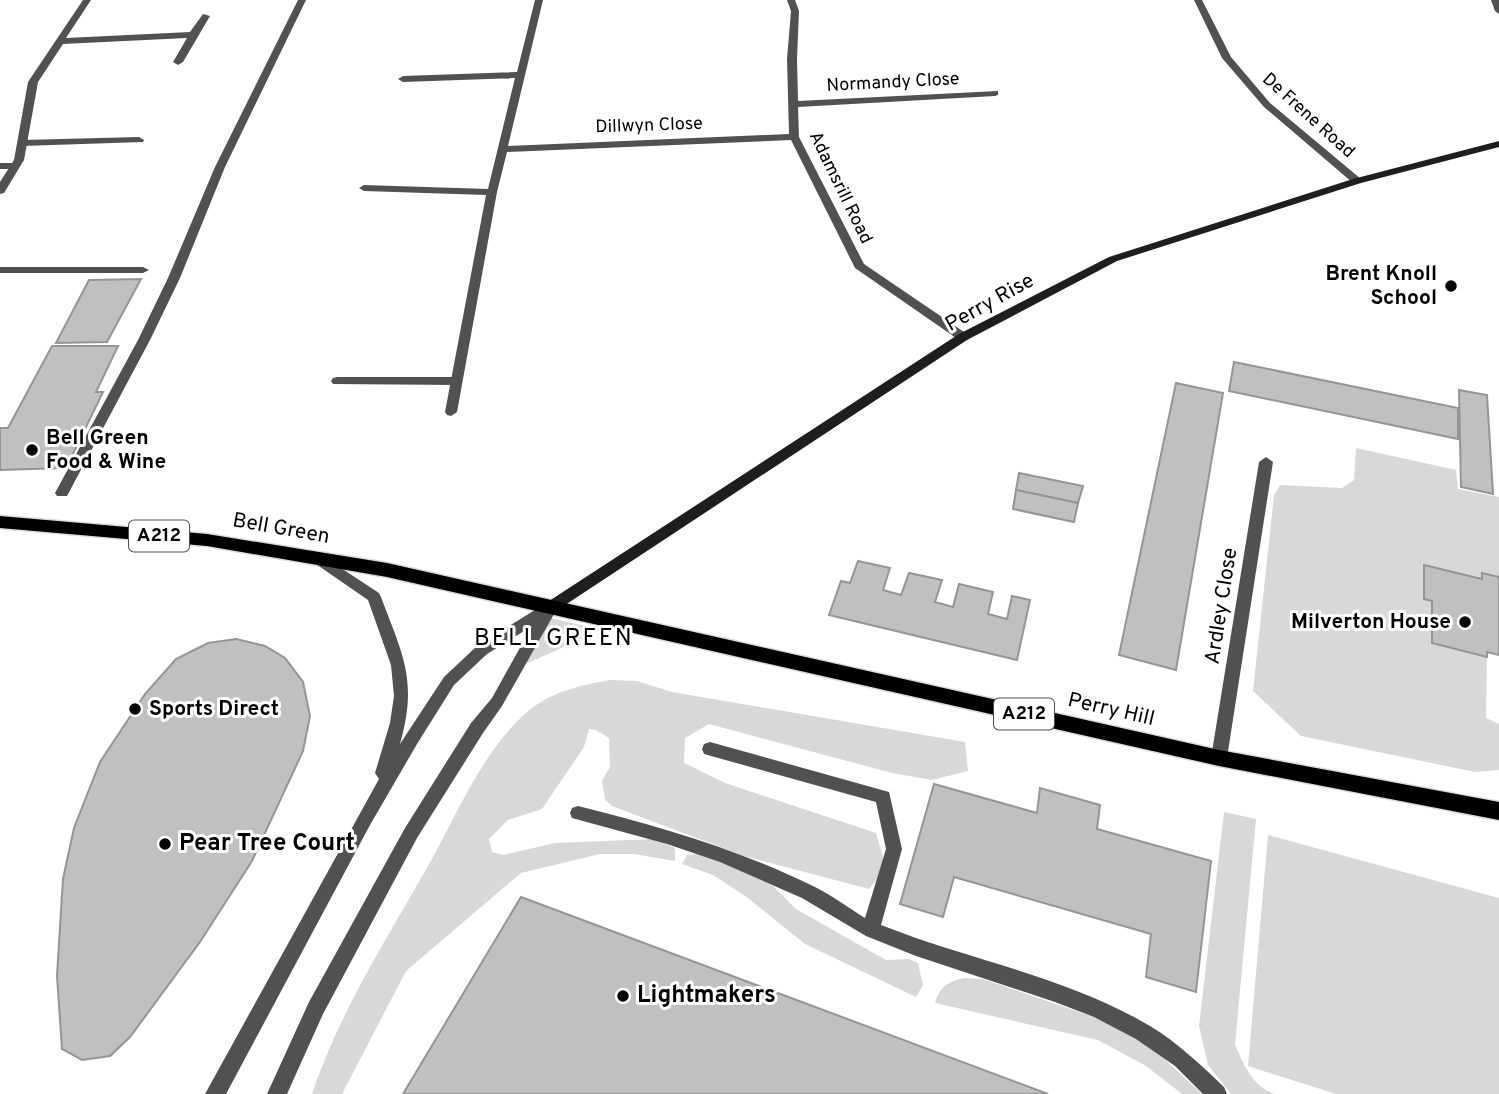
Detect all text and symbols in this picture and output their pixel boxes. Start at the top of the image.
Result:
street label: Normandy Close [826,68,960,98]
street label: De Frene Road [1257,68,1359,164]
street label: Dillwyn Close [595,113,703,139]
street label: Adamsrill Road [803,128,877,248]
place label: Brent Knoll School [1325,261,1437,312]
street label: Perry Rise [941,268,1039,338]
marker: Brent Knoll School [1443,278,1459,294]
place label: Bell Green Food & Wine [46,425,166,476]
marker: Bell Green Food & Wine [24,442,40,458]
street label: Bell Green [230,507,332,551]
road number: A212 [129,520,189,552]
street label: Ardley Close [1199,546,1245,666]
place label: Milverton House [1291,609,1451,636]
marker: Milverton House [1457,614,1473,630]
district label: BELL GREEN [474,624,634,654]
street label: Perry Hill [1065,687,1157,733]
place label: Sports Direct [149,696,279,723]
road number: A212 [994,698,1054,730]
marker: Sports Direct [127,701,143,717]
place label: Pear Tree Court [179,829,355,859]
marker: Pear Tree Court [157,836,173,852]
place label: Lightmakers [637,981,776,1011]
marker: Lightmakers [615,988,631,1004]

